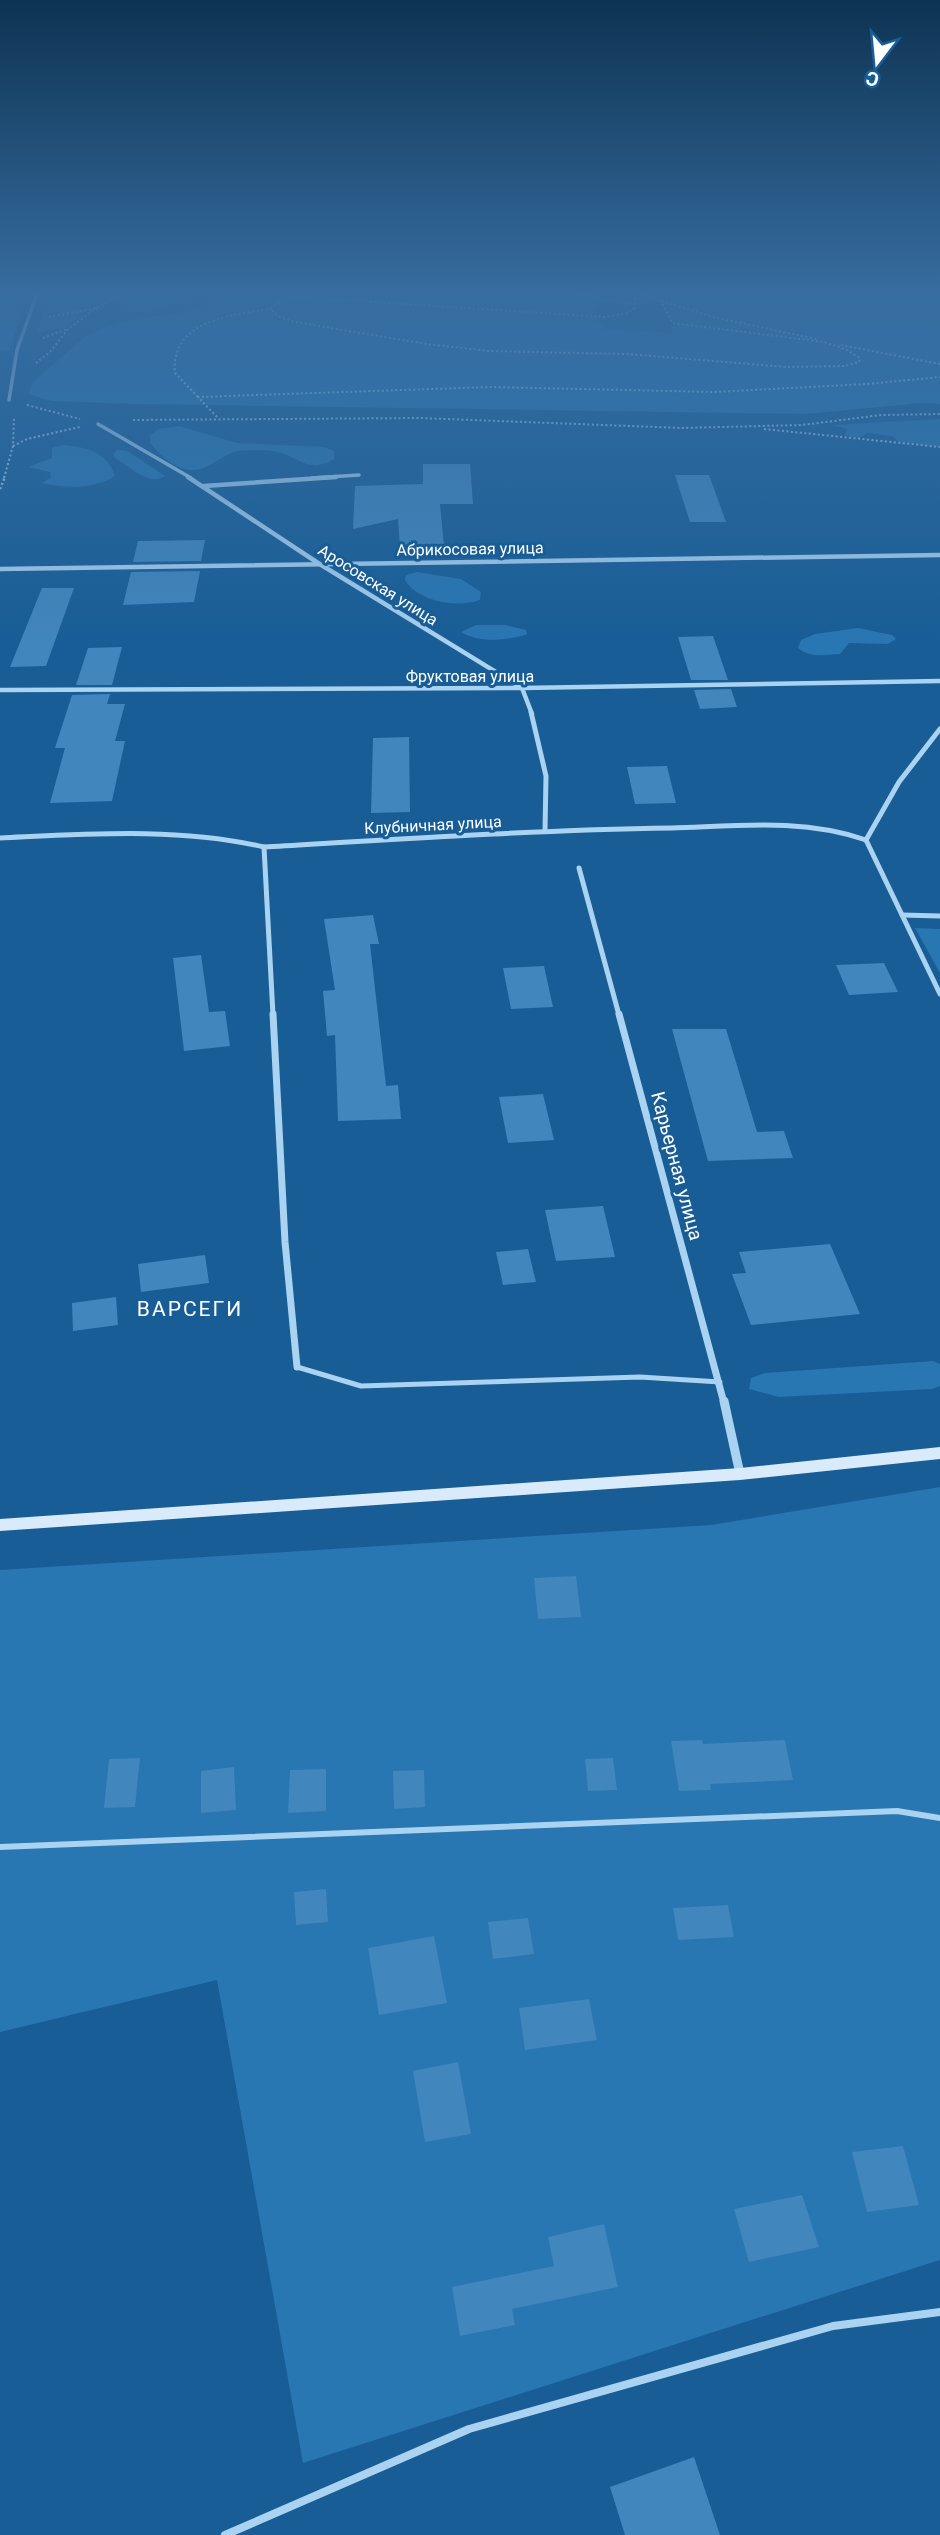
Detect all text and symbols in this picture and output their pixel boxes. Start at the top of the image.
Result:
north arrow [842,28,912,98]
text: С [863,66,882,92]
street label: Абрикосовая улица [396,538,544,560]
street label: Аросовская улица [315,540,441,630]
street label: Фруктовая улица [406,667,534,686]
street label: Клубничная улица [364,812,502,838]
street label: Карьерная улица [646,1089,708,1243]
district label: ВАРСЕГИ [137,1297,243,1321]

